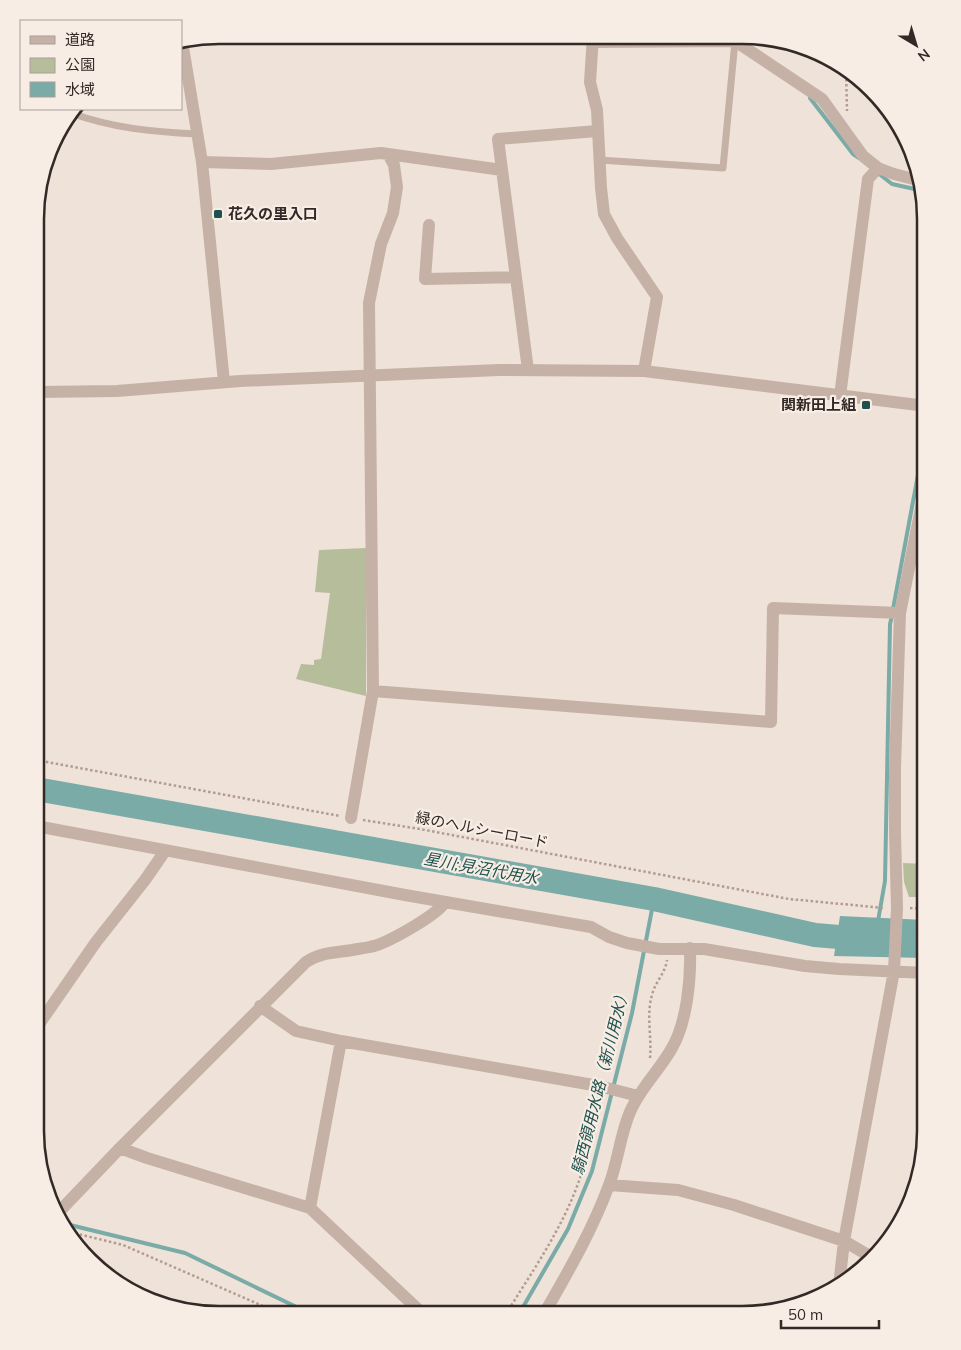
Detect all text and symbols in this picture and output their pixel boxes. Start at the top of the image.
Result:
legend [20,20,182,110]
north arrow [891,20,941,70]
text: 道路 [65,30,95,49]
text: N [914,45,934,66]
text: 公園 [65,55,95,74]
text: 水域 [65,80,95,99]
place label: 花久の里入口 [228,204,318,223]
marker: 花久の里入口 [212,208,224,220]
place label: 関新田上組 [781,395,856,414]
marker: 関新田上組 [860,399,872,411]
street label: 緑のヘルシーロード [414,807,550,852]
water label: 星川;見沼代用水 [422,848,542,888]
water label: 騎西領用水路（新川用水） [567,985,633,1177]
scale bar [781,1298,878,1330]
text: 50 m [788,1305,823,1324]

